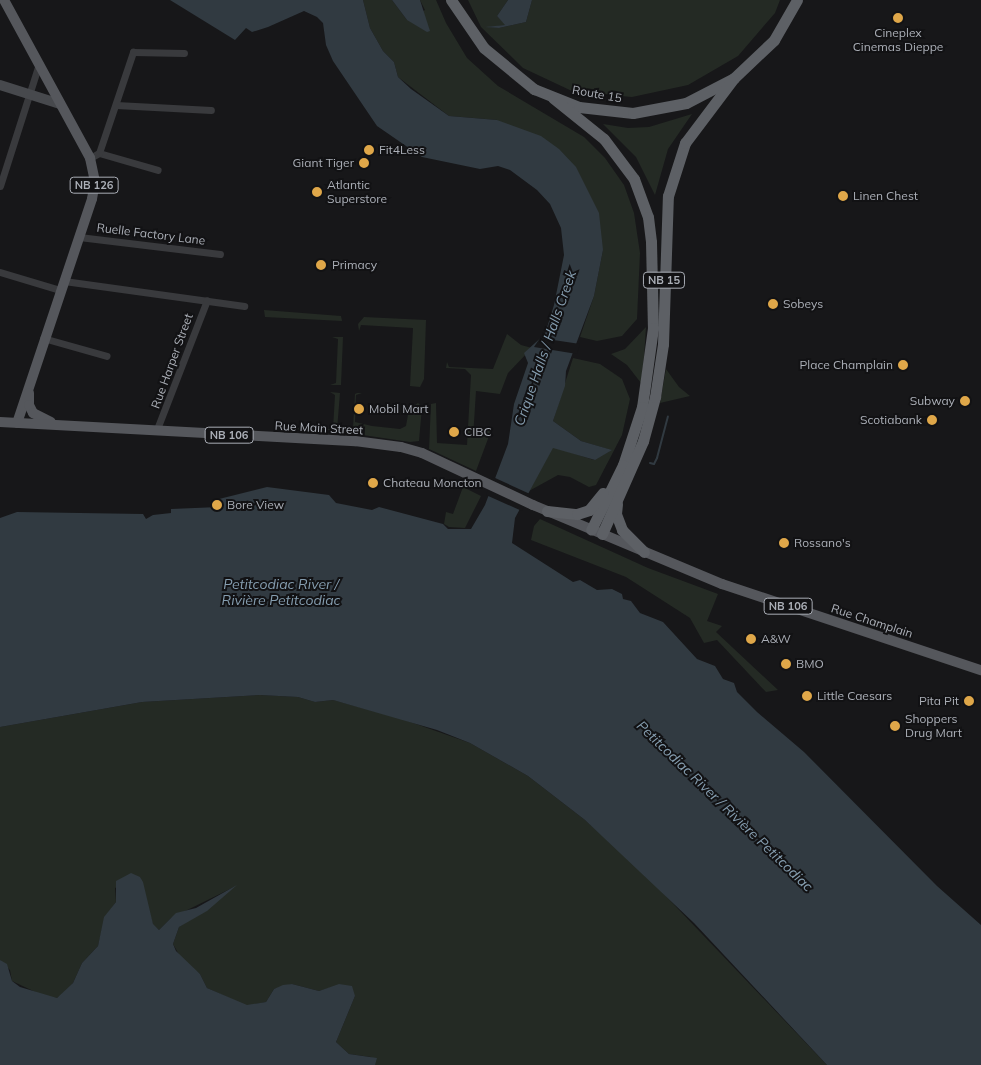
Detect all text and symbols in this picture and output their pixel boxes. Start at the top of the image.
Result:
marker: Cineplex Cinemas Dieppe [892,12,904,24]
place label: Cineplex Cinemas Dieppe [853,26,943,54]
street label: Route 15 [571,83,623,105]
place label: Fit4Less [379,143,425,157]
marker: Fit4Less [363,144,375,156]
place label: Giant Tiger [293,156,354,170]
marker: Giant Tiger [358,157,370,169]
road number: NB 126 [69,176,119,194]
place label: Atlantic Superstore [327,178,387,206]
marker: Atlantic Superstore [311,186,323,198]
place label: Linen Chest [853,189,918,203]
marker: Linen Chest [837,190,849,202]
street label: Ruelle Factory Lane [96,220,206,248]
marker: Primacy [314,258,328,272]
place label: Primacy [332,258,377,272]
water label: Crique Halls / Halls Creek [510,268,580,428]
road number: NB 15 [643,272,685,288]
place label: Sobeys [783,297,823,311]
marker: Sobeys [767,298,779,310]
street label: Rue Harper Street [148,312,196,410]
place label: Place Champlain [800,358,893,372]
marker: Place Champlain [897,359,909,371]
place label: Subway [910,394,955,408]
marker: Subway [959,395,971,407]
place label: Mobil Mart [369,402,429,416]
marker: Mobil Mart [353,403,365,415]
place label: Scotiabank [860,413,922,427]
marker: Scotiabank [926,414,938,426]
street label: Rue Main Street [274,418,364,438]
place label: CIBC [464,425,492,439]
road number: NB 106 [204,426,254,444]
marker: CIBC [448,426,460,438]
place label: Chateau Moncton [383,476,482,490]
marker: Chateau Moncton [367,477,379,489]
place label: Bore View [227,498,284,512]
marker: Bore View [211,499,223,511]
place label: Rossano's [794,536,851,550]
marker: Rossano's [778,537,790,549]
water label: Petitcodiac River / Rivière Petitcodiac [222,576,340,608]
road number: NB 106 [763,598,813,614]
street label: Rue Champlain [829,601,915,641]
place label: A&W [761,632,791,646]
marker: A&W [745,633,757,645]
place label: BMO [796,657,824,671]
marker: BMO [780,658,792,670]
place label: Little Caesars [817,689,892,703]
marker: Little Caesars [801,690,813,702]
place label: Pita Pit [919,694,959,708]
marker: Pita Pit [963,695,975,707]
place label: Shoppers Drug Mart [905,712,962,740]
water label: Petitcodiac River / Rivière Petitcodiac [633,717,817,895]
marker: Shoppers Drug Mart [889,720,901,732]

